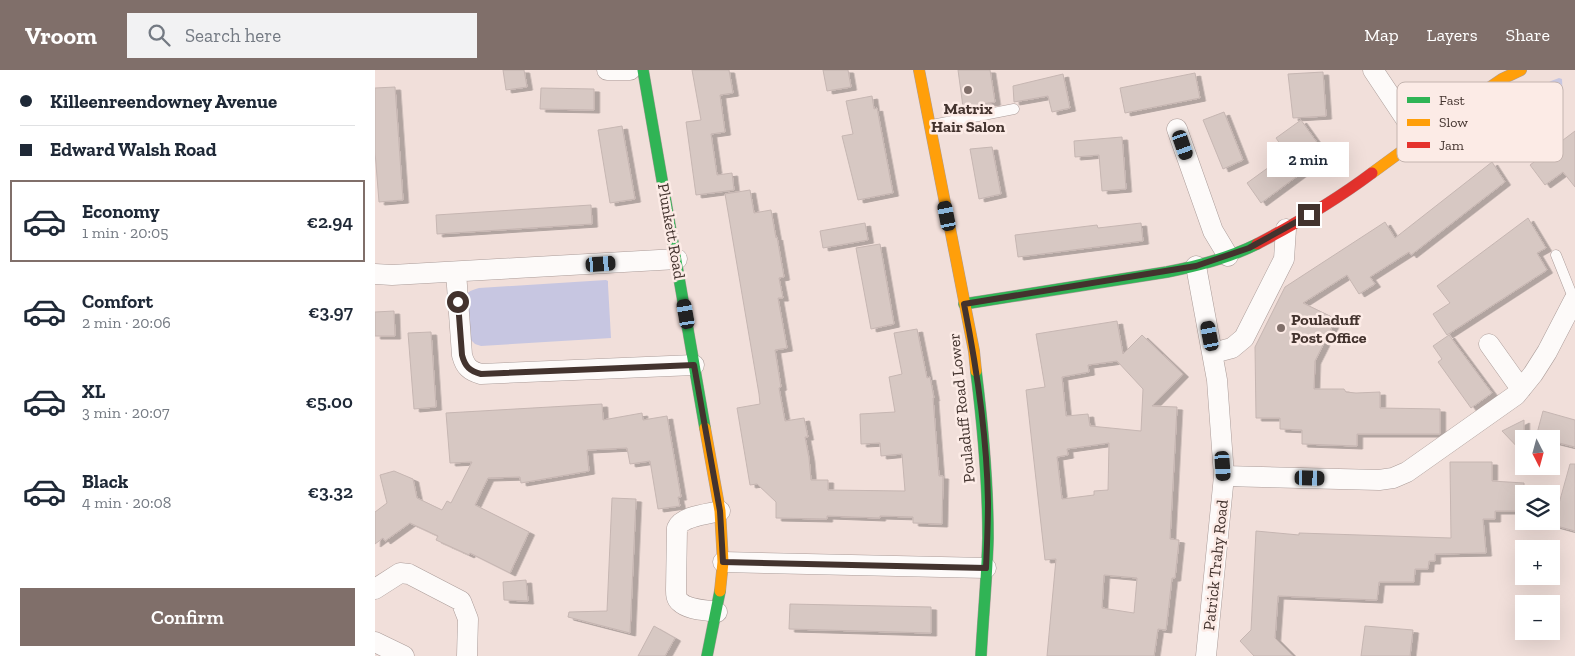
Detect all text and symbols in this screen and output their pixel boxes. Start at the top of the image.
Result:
search box [127,13,477,58]
text: Vroom [25,21,97,50]
icon: search [145,21,173,49]
text: Search here [185,24,281,47]
text: Map [1364,24,1399,46]
text: Layers [1427,24,1478,46]
text: Share [1506,24,1550,46]
legend [1397,82,1563,162]
marker: Matrix Hair Salon [962,84,974,96]
text: Killeenreendowney Avenue [50,90,277,113]
text: Fast [1439,92,1466,109]
place label: Matrix Hair Salon [931,99,1006,136]
text: Slow [1439,114,1468,131]
car [1171,128,1194,162]
text: Jam [1439,137,1464,154]
text: Edward Walsh Road [50,138,217,161]
callout: 2 min [1268,142,1350,178]
text: 2 min [1288,150,1328,169]
street label: Plunkett Road [654,182,689,281]
icon: car [22,199,67,244]
text: Economy [82,200,160,223]
car [936,200,957,232]
route end [1298,204,1320,226]
text: €2.94 [307,210,353,233]
text: 1 min · 20:05 [82,223,168,242]
car [585,255,616,273]
icon: car [22,289,67,334]
text: Comfort [82,290,153,313]
route start [447,291,469,313]
car [676,298,695,330]
text: €3.97 [308,300,353,323]
place label: Pouladuff Post Office [1291,310,1367,347]
text: 2 min · 20:06 [82,313,171,332]
car [1199,320,1220,352]
marker: Pouladuff Post Office [1275,322,1287,334]
street label: Pouladuff Road Lower [944,332,979,484]
icon: car [22,379,67,424]
text: XL [82,380,105,403]
text: €5.00 [306,390,353,413]
text: 3 min · 20:07 [82,403,169,422]
north arrow [1515,430,1560,475]
map controls [1515,430,1560,640]
car [1214,451,1231,481]
icon: car [22,469,67,514]
text: Black [82,470,128,493]
car [1294,470,1325,486]
text: €3.32 [308,480,353,503]
button: layers [1515,485,1560,530]
text: 4 min · 20:08 [82,493,171,512]
street label: Patrick Trahy Road [1199,498,1232,631]
button: + [1515,540,1560,585]
button: Confirm [20,588,355,646]
button: − [1515,595,1560,640]

